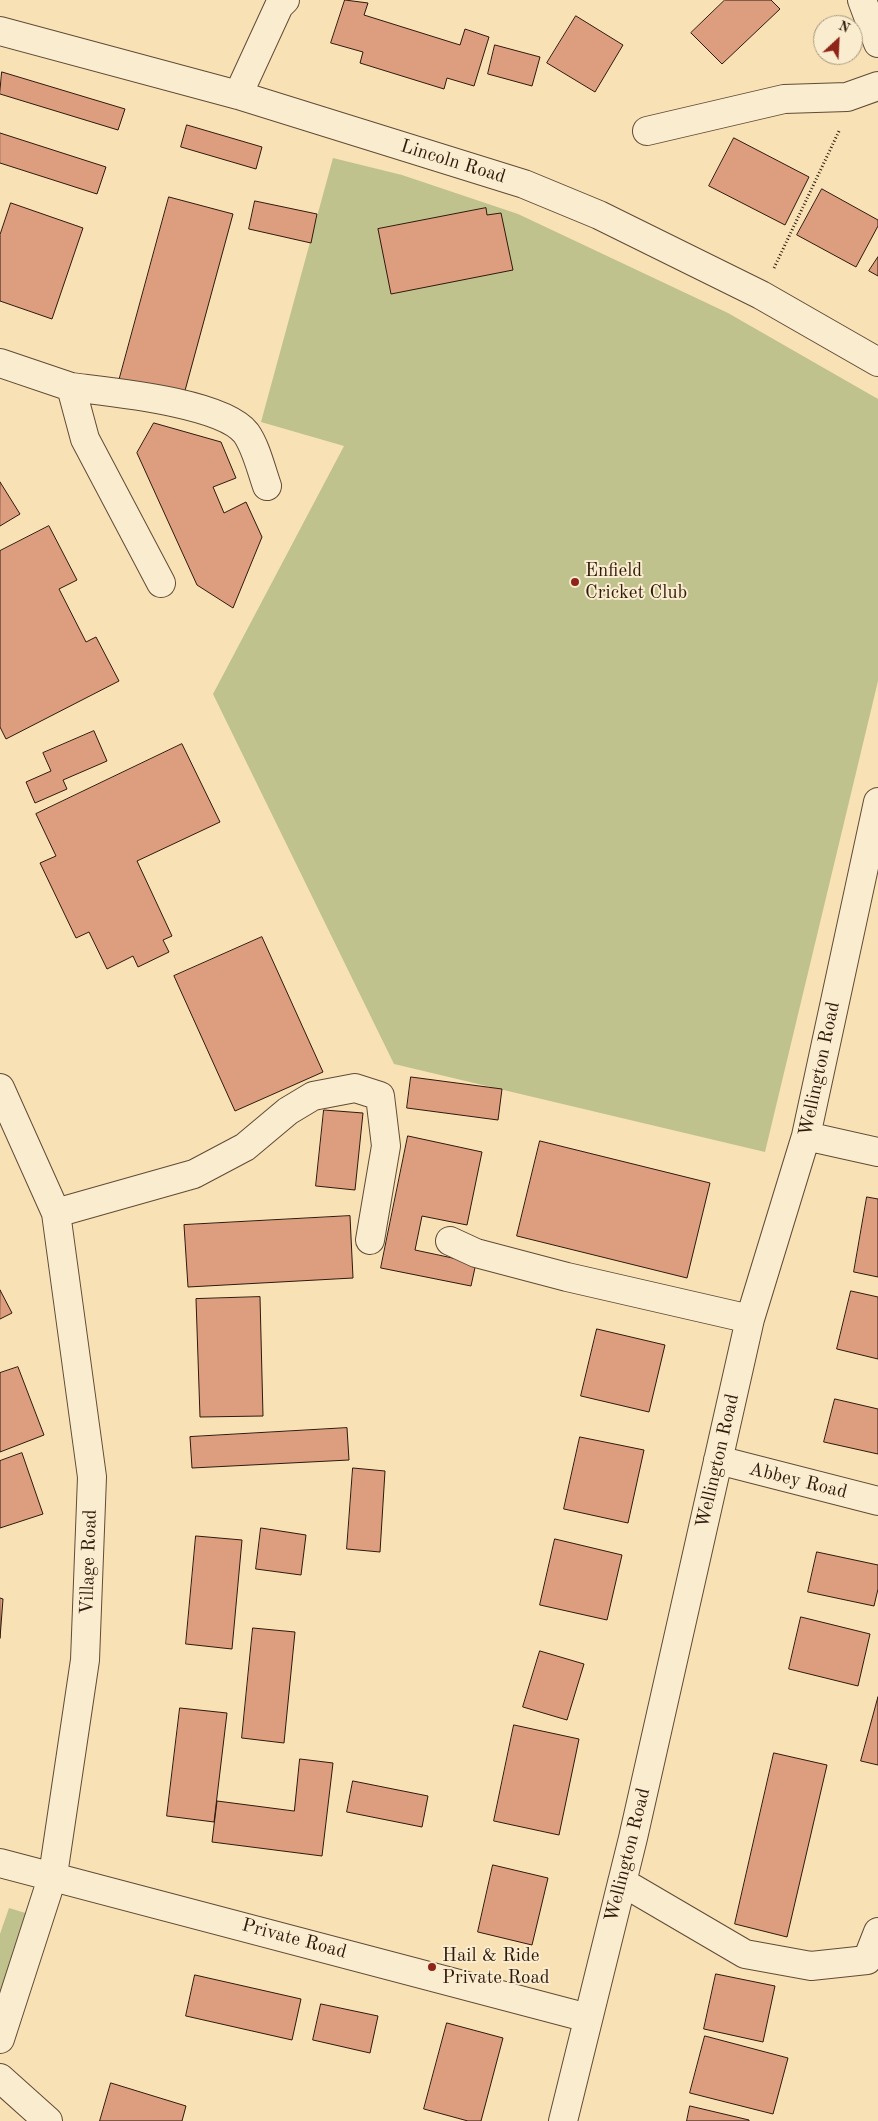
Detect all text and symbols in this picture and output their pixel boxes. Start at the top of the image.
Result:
north arrow [813,15,863,65]
text: N [836,19,852,36]
street label: Lincoln Road [398,135,508,189]
place label: Enfield Cricket Club [585,560,687,604]
marker: Enfield Cricket Club [569,576,581,588]
street label: Wellington Road [795,1000,845,1138]
street label: Wellington Road [691,1392,745,1530]
street label: Abbey Road [747,1458,849,1504]
street label: Village Road [76,1509,102,1615]
street label: Wellington Road [600,1786,656,1924]
street label: Private Road [239,1914,349,1964]
place label: Hail & Ride Private Road [442,1945,550,1989]
marker: Hail & Ride Private Road [426,1961,438,1973]

